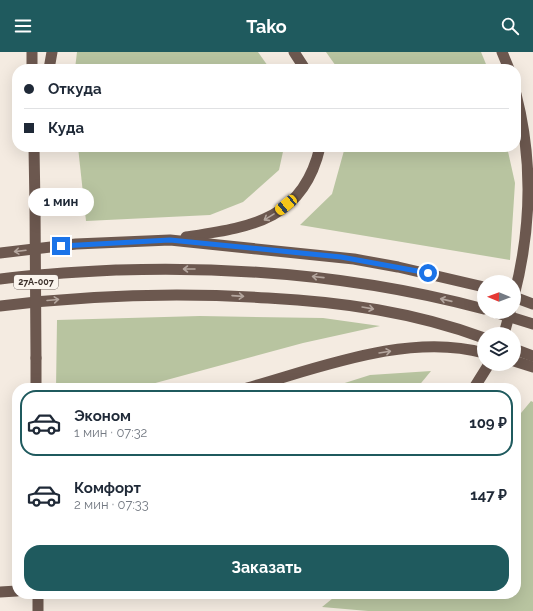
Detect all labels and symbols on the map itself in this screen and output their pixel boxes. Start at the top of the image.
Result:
callout: 1 мин [28,188,94,216]
car [273,193,299,217]
one-way arrow [263,214,275,222]
route end [52,237,70,255]
one-way arrow [14,247,27,255]
route start [419,264,437,282]
one-way arrow [183,265,196,273]
one-way arrow [312,274,325,281]
road number: 27А-007 [14,275,58,289]
north arrow [477,275,521,319]
one-way arrow [231,292,244,299]
one-way arrow [440,295,453,303]
one-way arrow [46,297,59,304]
one-way arrow [361,304,374,312]
one-way arrow [378,348,391,356]

